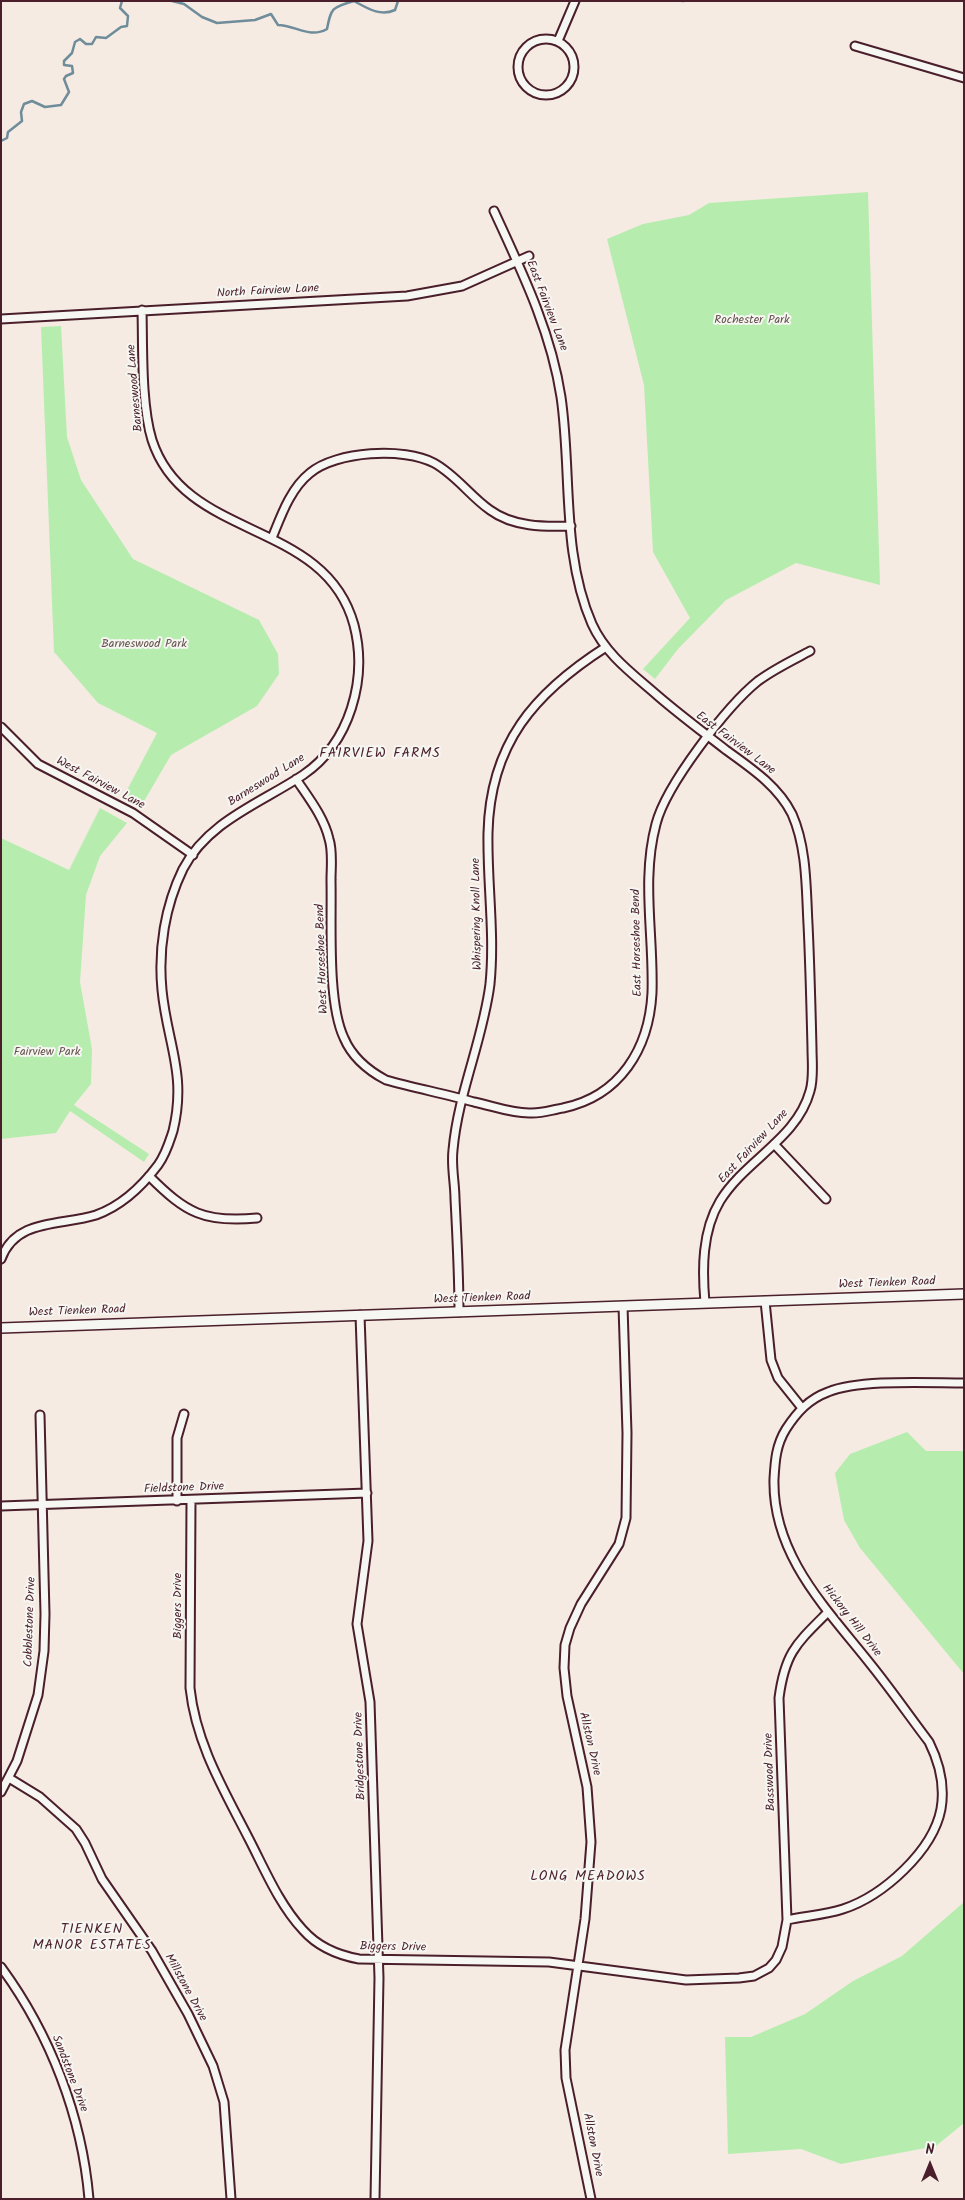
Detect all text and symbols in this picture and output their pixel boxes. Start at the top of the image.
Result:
street label: East Fairview Lane [522,259,570,353]
street label: North Fairview Lane [217,282,319,302]
park label: Rochester Park [714,314,790,328]
street label: Barneswood Lane [125,344,147,432]
park label: Barneswood Park [101,638,187,652]
street label: East Fairview Lane [692,709,778,779]
district label: FAIRVIEW FARMS [318,747,442,763]
street label: Barneswood Lane [226,752,308,810]
street label: West Fairview Lane [53,755,147,813]
street label: Whispering Knoll Lane [470,858,486,970]
street label: East Horseshoe Bend [630,889,646,997]
street label: West Horseshoe Bend [314,904,332,1014]
park label: Fairview Park [14,1046,80,1060]
street label: East Fairview Lane [716,1107,792,1187]
street label: West Tienken Road [838,1275,936,1293]
street label: West Tienken Road [433,1290,531,1308]
street label: West Tienken Road [28,1303,126,1321]
street label: Fieldstone Drive [144,1480,224,1498]
street label: Biggers Drive [172,1573,186,1639]
street label: Cobblestone Drive [22,1577,40,1667]
street label: Hickory Hill Drive [818,1582,884,1660]
street label: Allston Drive [575,1711,603,1777]
street label: Bridgestone Drive [352,1712,370,1800]
street label: Basswood Drive [762,1733,780,1811]
district label: LONG MEADOWS [529,1870,647,1886]
district label: TIENKEN MANOR ESTATES [31,1923,153,1955]
street label: Biggers Drive [360,1940,426,1956]
street label: Millstone Drive [161,1952,209,2024]
street label: Sandstone Drive [48,2034,90,2114]
street label: Allston Drive [579,2112,605,2178]
text: N [926,2139,934,2161]
north arrow [905,2140,955,2190]

